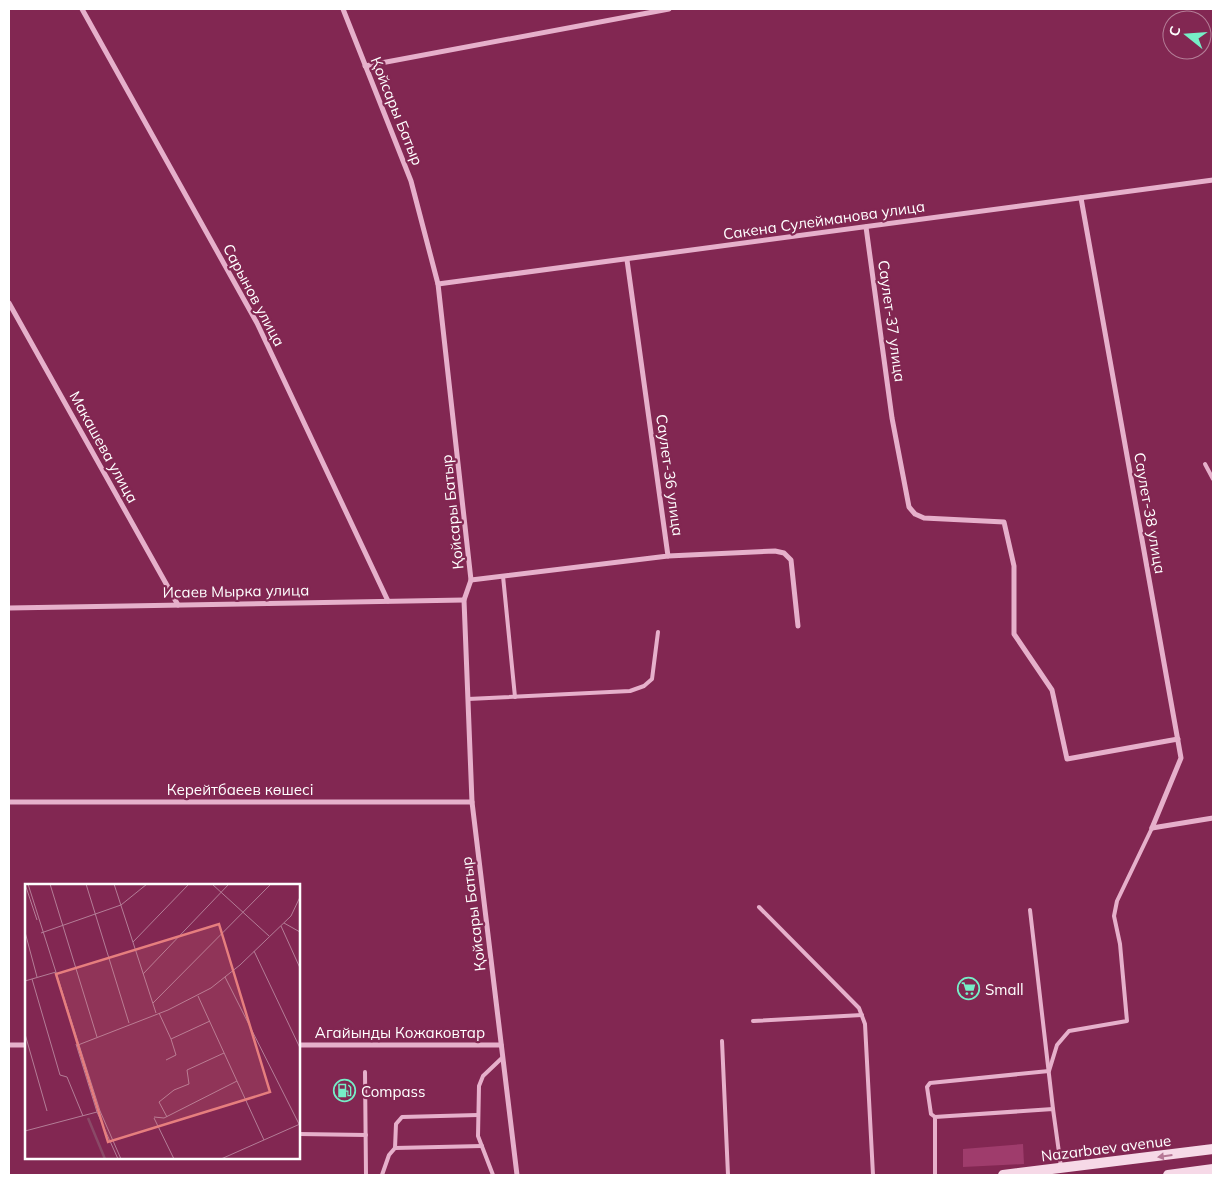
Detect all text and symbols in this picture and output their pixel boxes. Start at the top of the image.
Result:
north arrow [1162,10,1212,60]
text: С [1165,24,1185,38]
street label: Қойсары Батыр [367,54,427,168]
street label: Сакена Сулейманова улица [722,196,926,244]
street label: Сарынов улица [219,241,289,349]
street label: Саулет-37 улица [874,259,910,383]
street label: Макашева улица [65,388,143,506]
street label: Саулет-36 улица [652,413,688,537]
street label: Саулет-38 улица [1130,451,1170,575]
street label: Қойсары Батыр [437,454,467,570]
street label: Исаев Мырка улица [163,580,309,602]
street label: Керейтбаеев көшесі [167,780,313,799]
street label: Қойсары Батыр [457,856,489,972]
inset map [25,884,300,1159]
supermarket icon: Small [957,977,981,1001]
place label: Small [985,980,1024,999]
street label: Агайынды Кожаковтар [315,1023,485,1042]
fuel station icon: Compass [333,1079,357,1103]
place label: Compass [361,1082,425,1101]
street label: Nazarbaev avenue [1040,1131,1172,1165]
one-way arrow [1157,1152,1173,1160]

